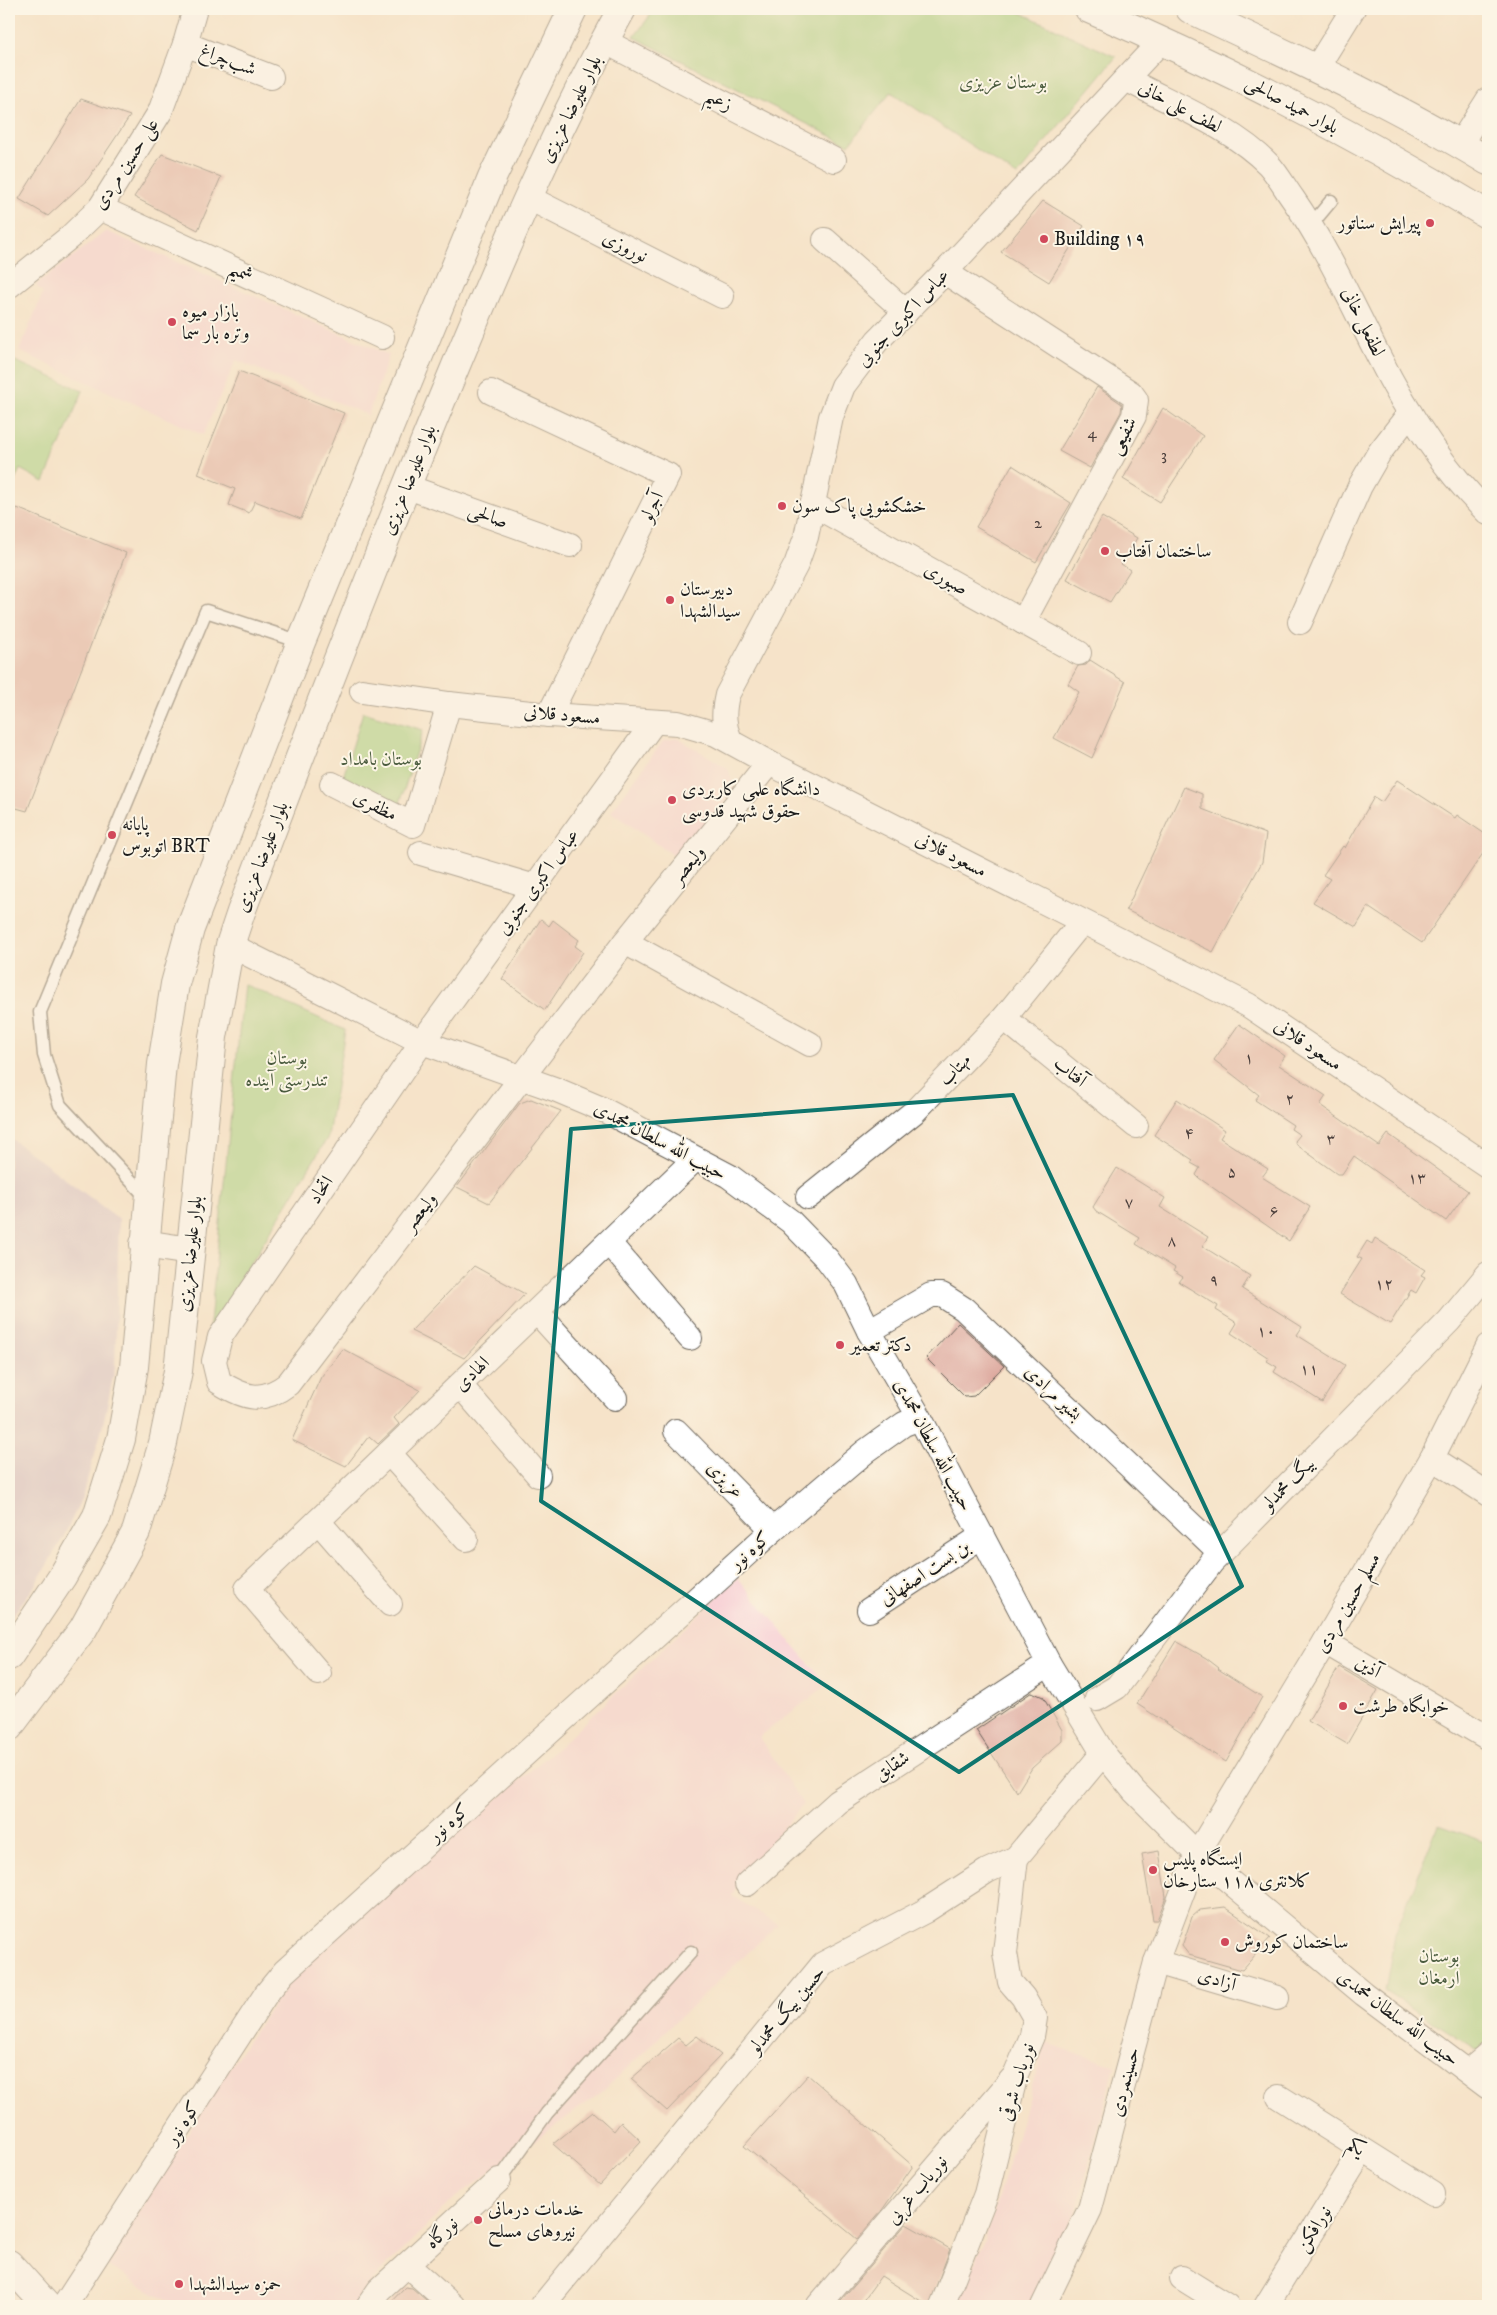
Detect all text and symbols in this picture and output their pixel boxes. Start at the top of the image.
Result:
street label: شب‌چراغ [195,39,259,84]
street label: بلوار علیرضا عزیزی [535,51,608,167]
park label: بوستان عزیزی [959,71,1047,95]
street label: بلوار حمید صالحی [1241,71,1343,140]
street label: لطف علی خانی [1134,76,1226,140]
street label: زعیم [698,84,736,123]
street label: علی حسین مردی [88,114,166,215]
place label: پیرایش سناتور [1336,212,1421,236]
marker: پیرایش سناتور [1424,217,1436,229]
street label: نوروزی [599,226,651,268]
place label: Building ۱۹ [1054,228,1146,251]
marker: Building ۱۹ [1038,233,1050,245]
street label: شمیم [222,257,257,294]
street label: عباس اکبری جنوبی [852,264,956,373]
street label: لطفعلی خانی [1335,284,1390,361]
place label: بازار میوه وتره بار سما [182,300,249,345]
marker: بازار میوه وتره بار سما [166,316,178,328]
street label: شفیعی [1104,413,1143,459]
street label: بلوار علیرضا عزیزی [376,422,442,539]
house number: 4 [1087,423,1097,443]
house number: 3 [1161,445,1167,465]
street label: آجرلو [634,486,670,528]
place label: خشکشویی پاک سون [792,495,926,519]
street label: صالحی [465,498,511,535]
marker: خشکشویی پاک سون [776,500,788,512]
house number: 2 [1034,513,1042,533]
place label: ساختمان آفتاب [1115,540,1212,563]
marker: ساختمان آفتاب [1099,545,1111,557]
street label: صبوری [920,558,972,600]
place label: دبيرستان سیدالشهدا [680,578,741,623]
marker: دبيرستان سیدالشهدا [664,594,676,606]
street label: مسعود قلانی [523,700,601,730]
park label: بوستان بامداد [340,748,422,771]
place label: دانشگاه علمی کاربردی حقوق شهید قدوسی [682,776,820,824]
street label: مظفری [349,786,401,826]
marker: دانشگاه علمی کاربردی حقوق شهید قدوسی [666,794,678,806]
street label: بلوار علیرضا عزیزی [230,798,295,916]
place label: پایانه اتوبوس BRT [122,813,211,858]
street label: عباس اکبری جنوبی [492,824,586,941]
street label: مسعود قلانی [911,827,991,883]
marker: پایانه اتوبوس BRT [106,829,118,841]
street label: ولیعصر [664,841,710,890]
street label: مسعود قلانی [1270,1014,1346,1076]
park label: بوستان تندرستی آینده [245,1047,329,1093]
house number: ۱ [1244,1048,1254,1068]
street label: مهتاب [934,1049,976,1091]
street label: آفتاب [1049,1052,1093,1094]
house number: ۲ [1285,1089,1295,1109]
street label: حبیب الله سلطان محمدی [590,1093,732,1186]
house number: ۴ [1184,1123,1194,1143]
house number: ۳ [1326,1129,1336,1149]
house number: ۵ [1227,1162,1237,1182]
house number: ۱۳ [1408,1168,1426,1188]
street label: اتحاد [303,1171,339,1209]
street label: ولیعصر [397,1188,442,1237]
house number: ۷ [1124,1192,1134,1212]
street label: بلوار علیرضا عزیزی [172,1195,209,1313]
house number: ۶ [1269,1201,1279,1221]
house number: ۸ [1167,1231,1177,1251]
house number: ۹ [1209,1270,1219,1290]
house number: ۱۲ [1375,1274,1393,1294]
house number: ۱۰ [1257,1321,1275,1341]
place label: دکتر تعمیر [848,1334,912,1357]
marker: دکتر تعمیر [834,1339,846,1351]
street label: الهادی [449,1352,495,1396]
house number: ۱۱ [1300,1359,1318,1379]
street label: بشیر مرادی [1019,1360,1087,1427]
street label: حبیب الله سلطان محمدی [888,1373,981,1515]
street label: بیگ محمدلو [1254,1451,1320,1517]
street label: عزیزی [701,1456,748,1504]
street label: کوه نور [723,1526,775,1577]
street label: بن بست اصفهانی [876,1535,975,1611]
street label: مسلم حسین مردی [1310,1549,1392,1661]
street label: آذین [1351,1651,1387,1684]
place label: خوابگاه طرشت [1353,1693,1449,1718]
marker: خوابگاه طرشت [1337,1700,1349,1712]
street label: شقایق [870,1746,914,1786]
street label: کوه نور [422,1798,474,1849]
place label: ایستگاه پلیس کلانتری ۱۱۸ ستارخان [1163,1846,1311,1893]
marker: ایستگاه پلیس کلانتری ۱۱۸ ستارخان [1147,1864,1159,1876]
place label: ساختمان کوروش [1235,1931,1348,1954]
marker: ساختمان کوروش [1219,1936,1231,1948]
park label: بوستان ارمغان [1418,1945,1460,1990]
street label: حسین بیگ محمدلو [741,1960,830,2060]
street label: حبیب الله سلطان محمدی [1333,1962,1466,2071]
street label: آزادی [1195,1963,1241,1997]
street label: نوریاب شرقی [994,2040,1040,2124]
street label: حسینمردی [1105,2045,1145,2119]
street label: کوه نور [159,2097,206,2151]
street label: یکم [1340,2133,1370,2166]
street label: نوریاب غربی [881,2151,954,2231]
place label: خدمات درمانی نیروهای مسلح [488,2198,584,2248]
street label: نورافکن [1291,2202,1338,2257]
street label: نورگاه [420,2211,463,2254]
marker: خدمات درمانی نیروهای مسلح [472,2214,484,2226]
place label: حمزه سیدالشهدا [189,2273,281,2296]
marker: حمزه سیدالشهدا [173,2278,185,2290]

